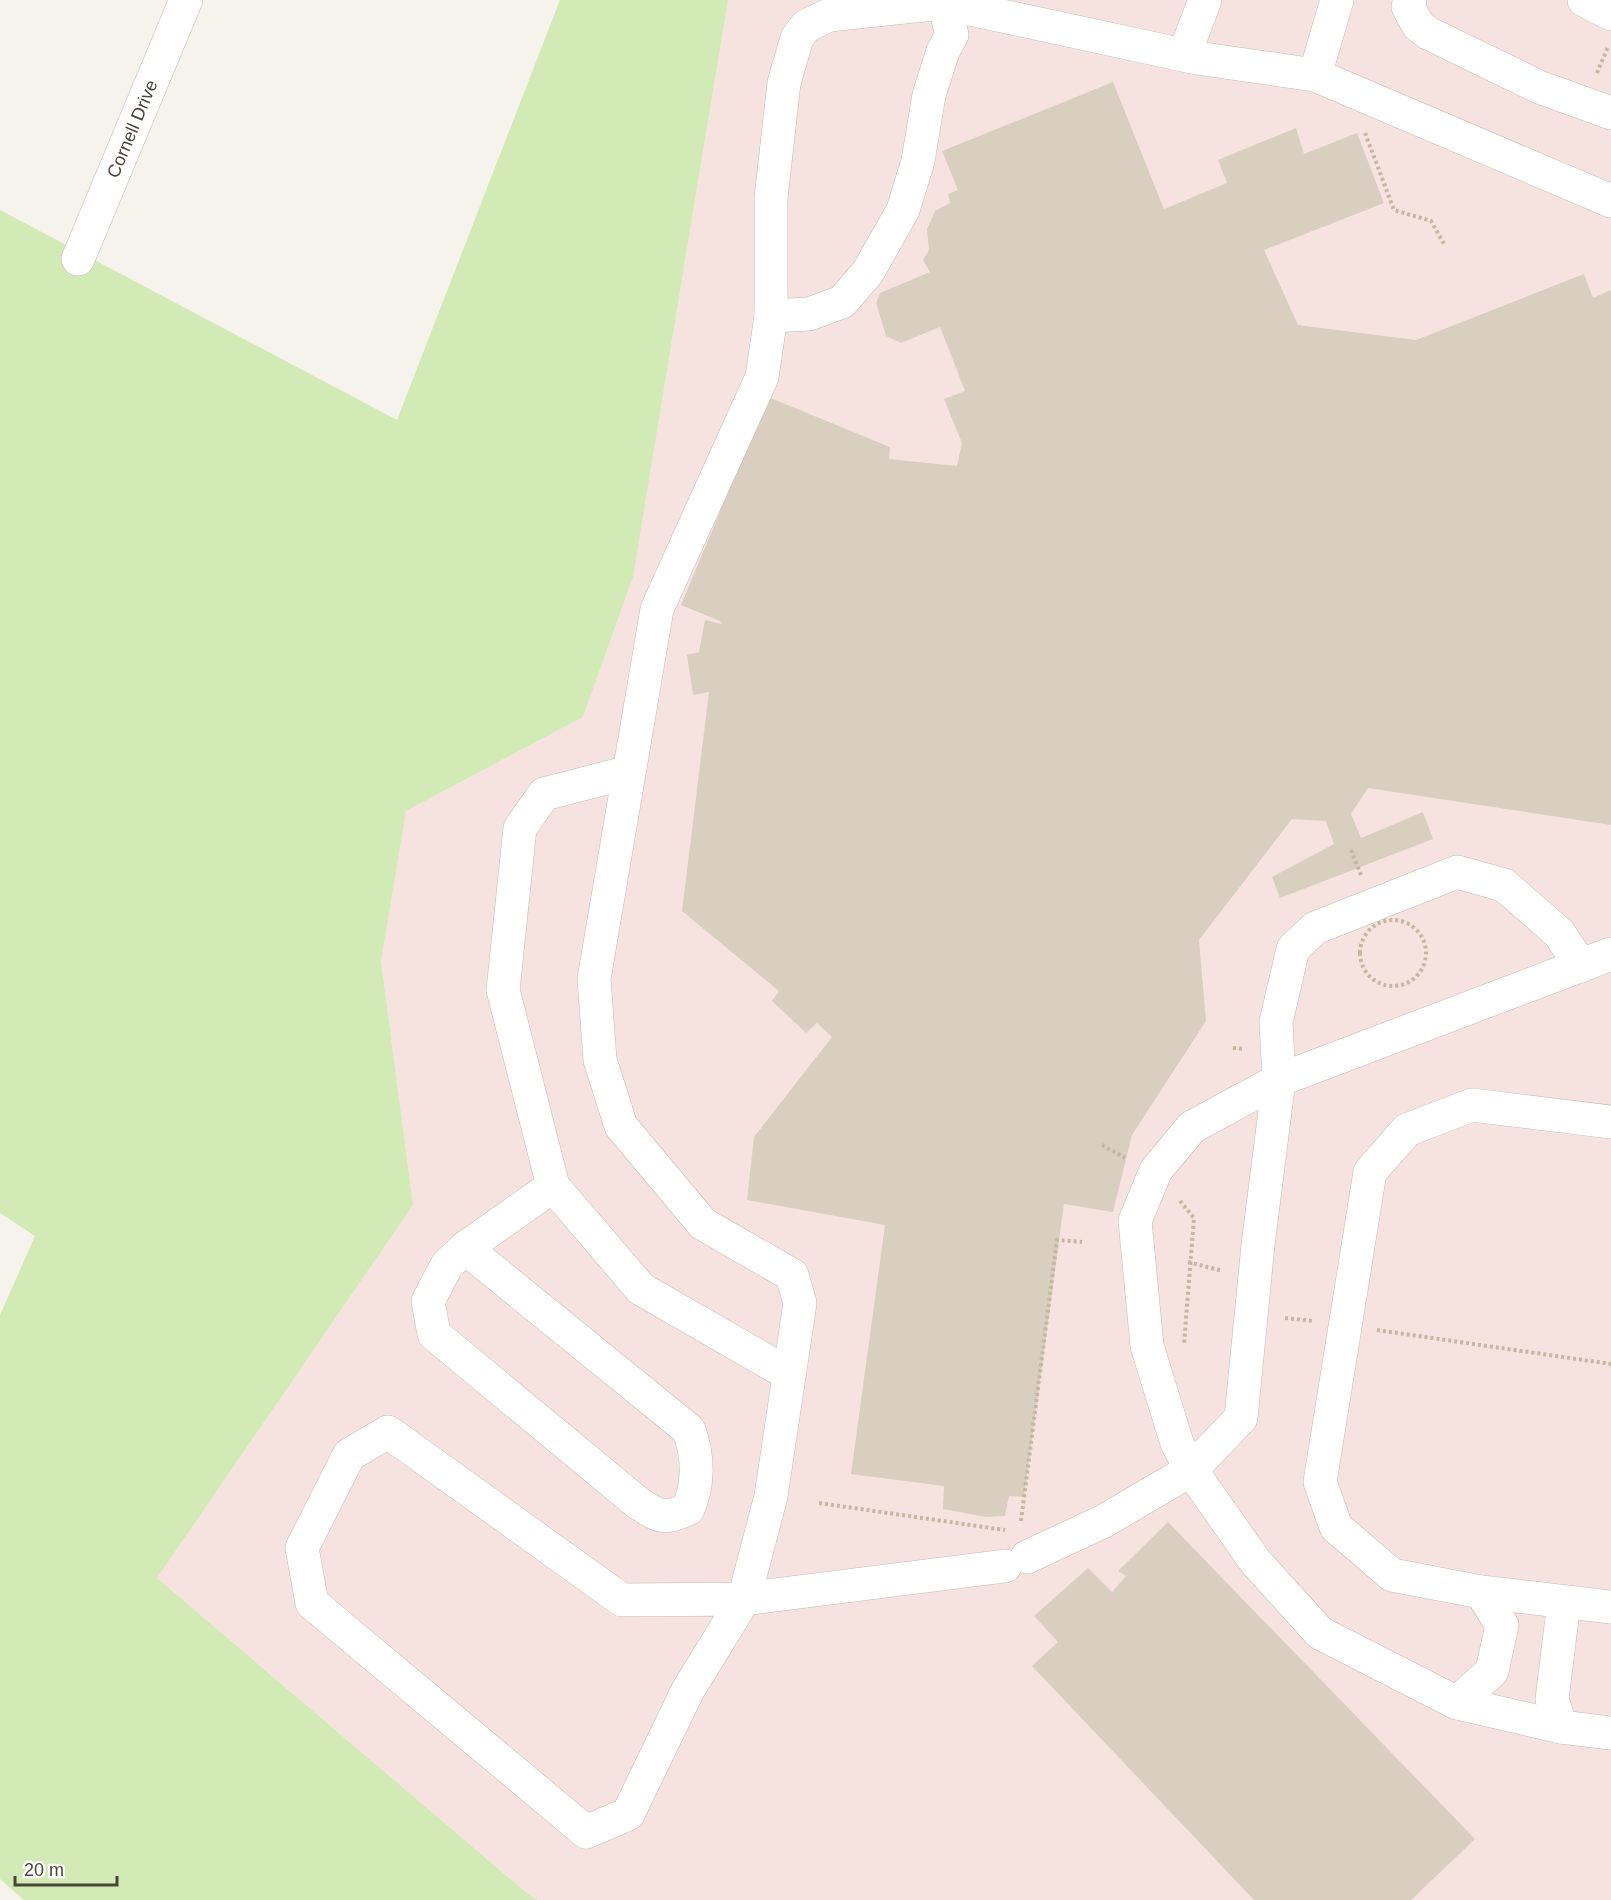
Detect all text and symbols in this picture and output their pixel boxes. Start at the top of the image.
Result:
street label: Cornell Drive [103,77,162,181]
scale bar [15,1849,117,1887]
text: 20 m [24,1860,64,1880]

